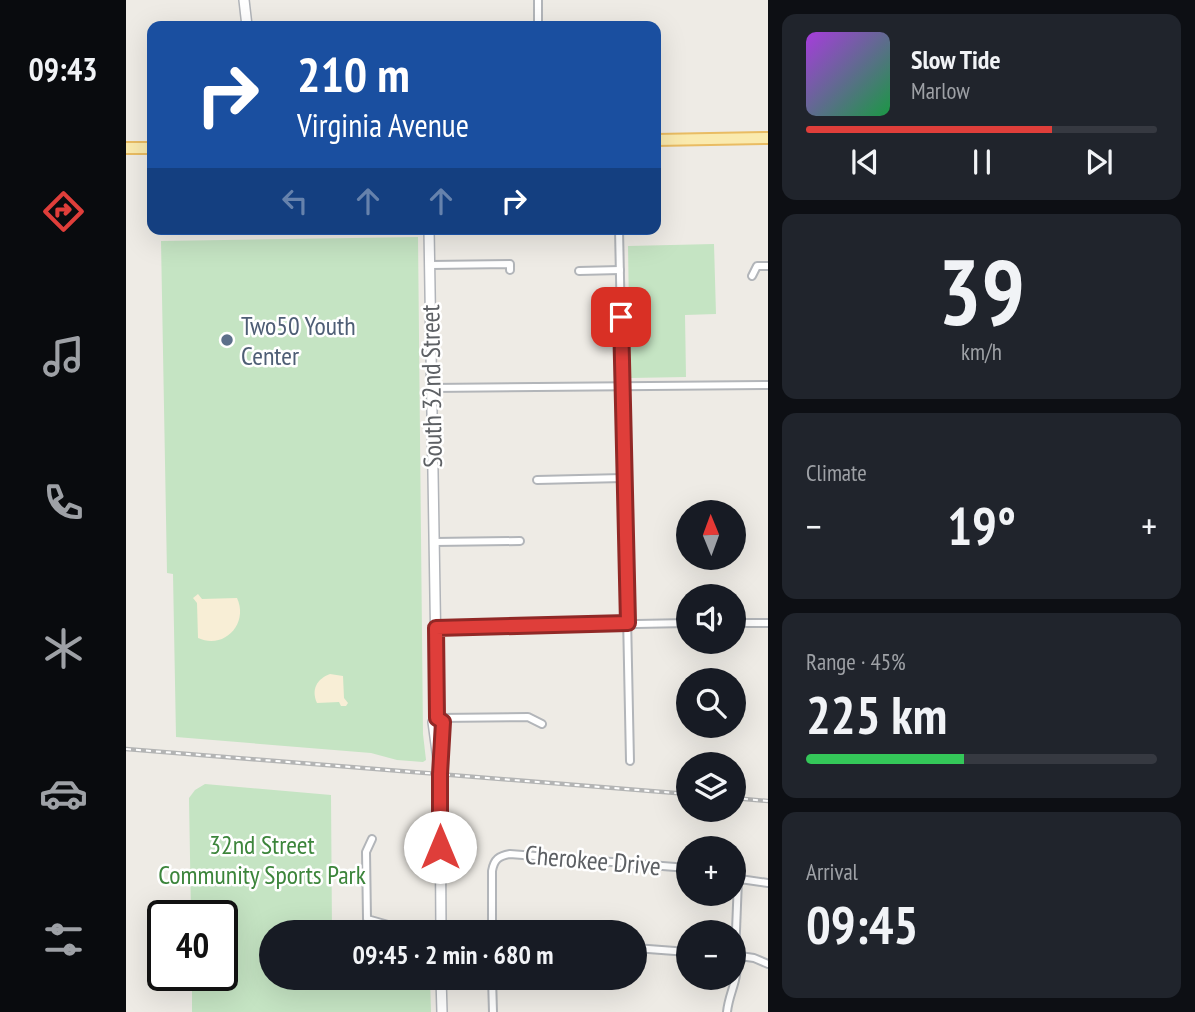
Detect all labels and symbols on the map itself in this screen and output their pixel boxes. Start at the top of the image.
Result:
pin [591,287,651,347]
street label: South 32nd Street [413,304,449,468]
place label: Two50 Youth Center [241,309,356,372]
marker: Two50 Youth Center [219,332,235,348]
north arrow [676,500,746,570]
position arrow [403,810,477,884]
park label: 32nd Street Community Sports Park [158,828,366,891]
street label: Cherokee Drive [524,838,662,882]
speed limit sign: 40 [147,900,238,991]

